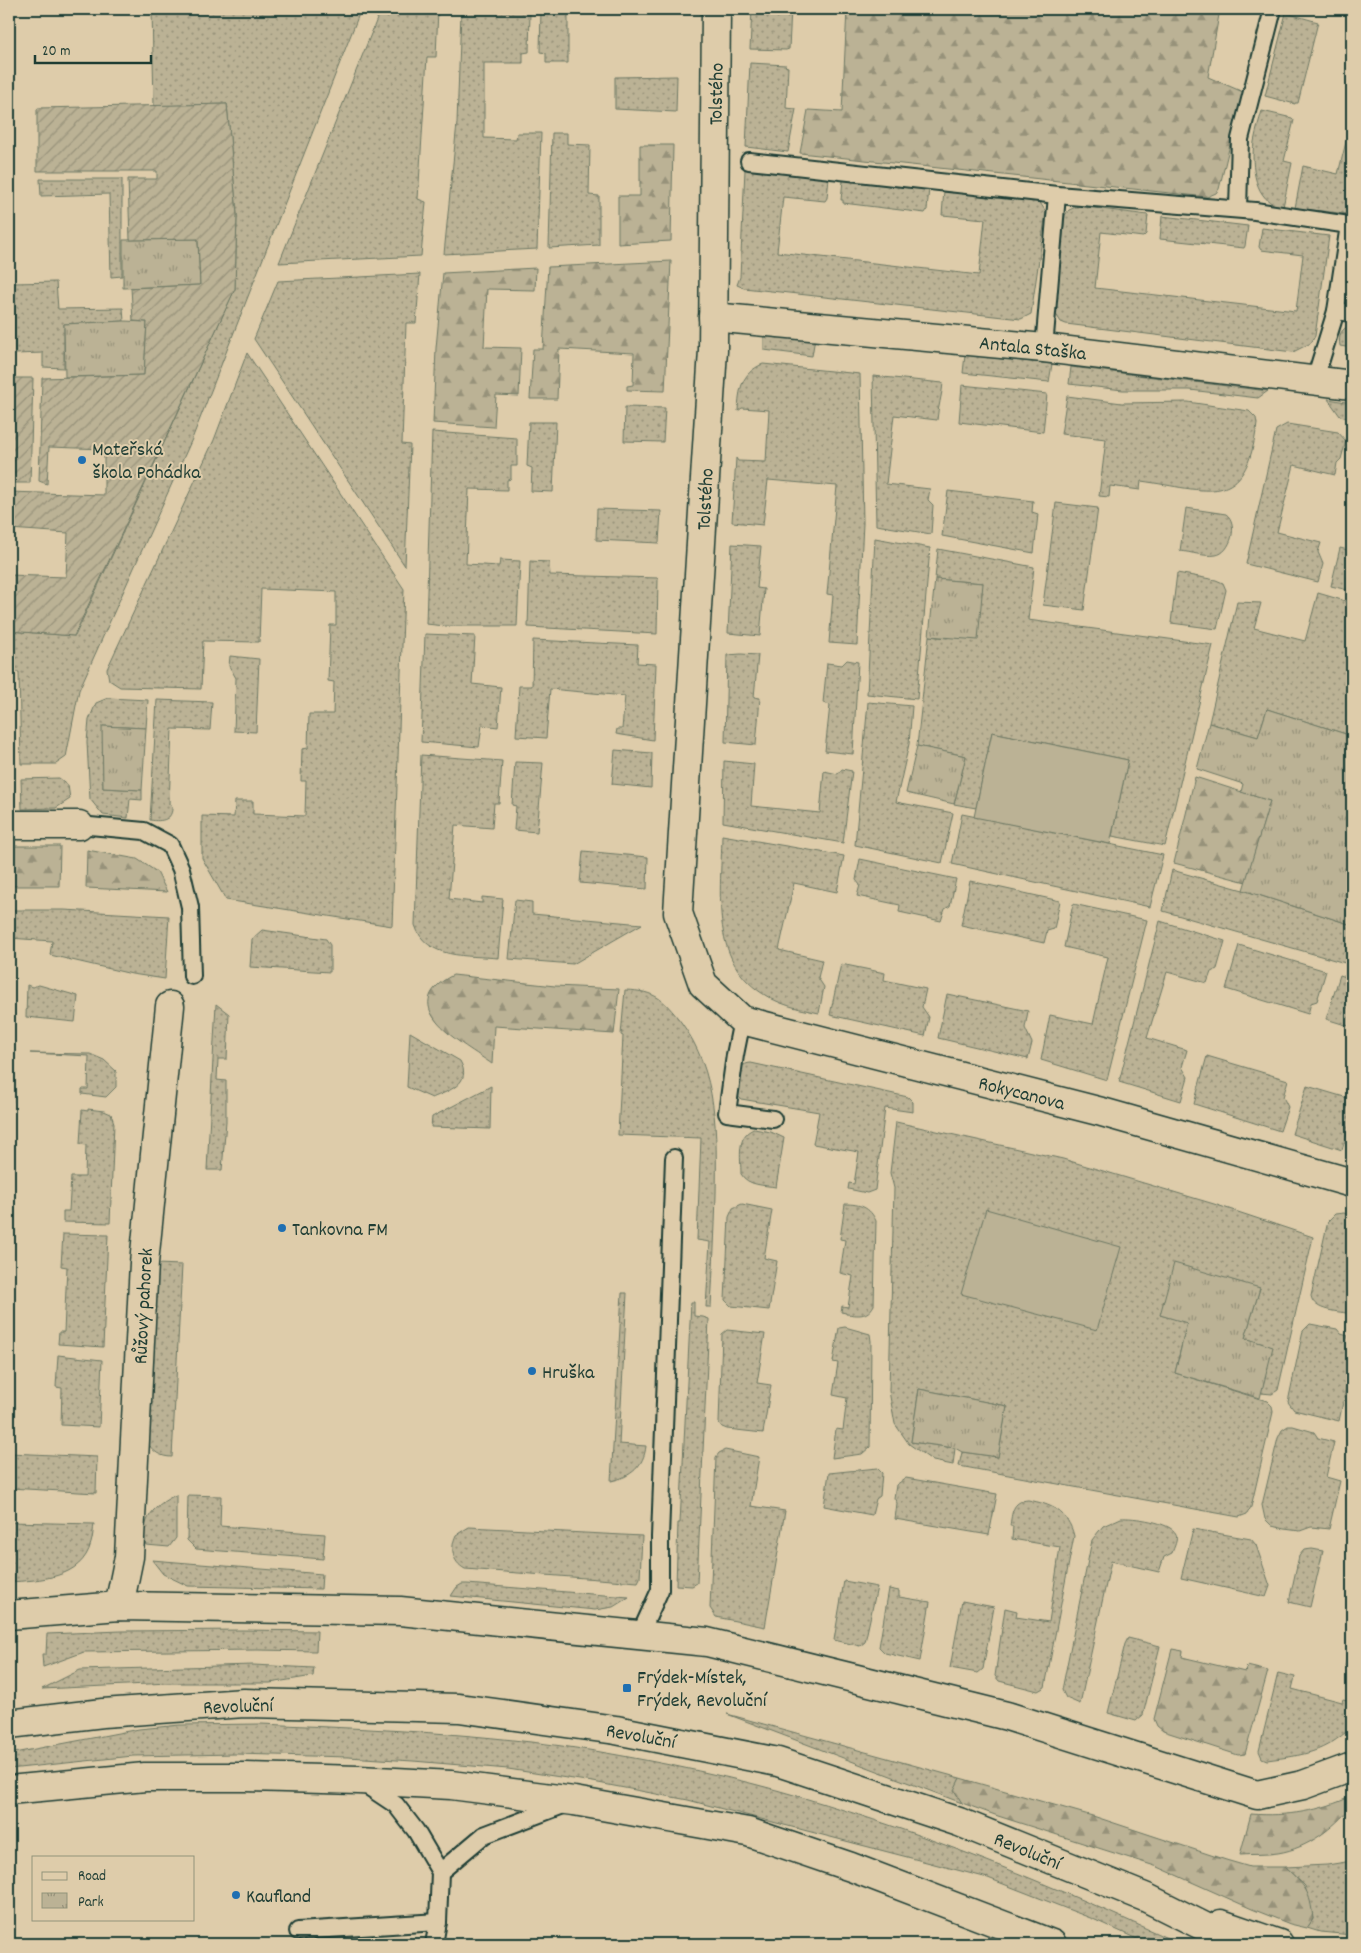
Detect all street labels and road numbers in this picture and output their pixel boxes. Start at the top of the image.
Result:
street label: Tolstého [703,63,733,125]
street label: Antala Staška [978,330,1088,370]
street label: Tolstého [691,467,723,531]
street label: Rokycanova [975,1071,1068,1119]
street label: Růžový pahorek [128,1247,162,1365]
street label: Revoluční [203,1693,275,1723]
street label: Revoluční [604,1718,679,1758]
street label: Revoluční [989,1827,1066,1879]

